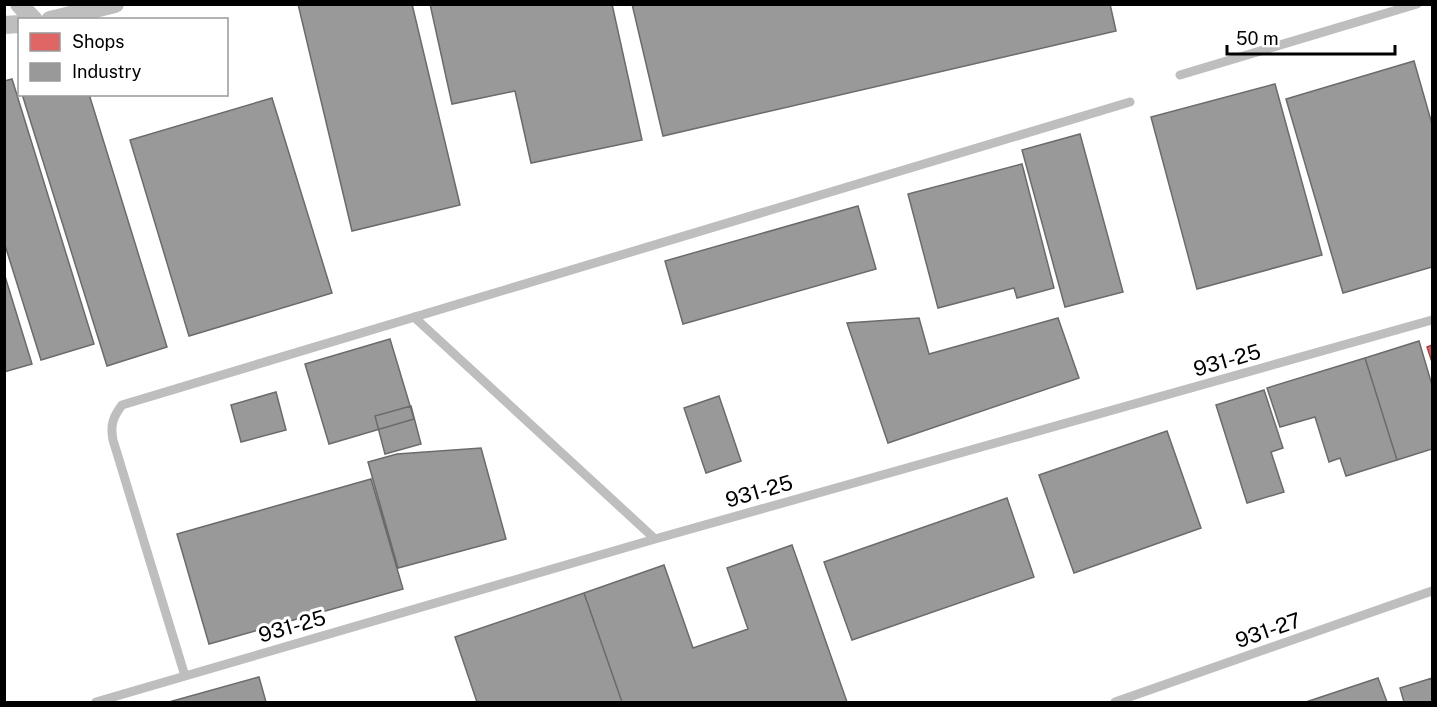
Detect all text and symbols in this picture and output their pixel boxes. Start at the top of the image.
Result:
legend [18,18,228,96]
scale bar [1227,18,1395,56]
text: 50 m [1236,28,1279,49]
text: Shops [72,31,124,52]
text: Industry [72,61,142,82]
street label: 931-25 [1191,339,1263,381]
street label: 931-25 [723,470,795,512]
street label: 931-25 [256,605,328,647]
street label: 931-27 [1232,607,1304,653]

